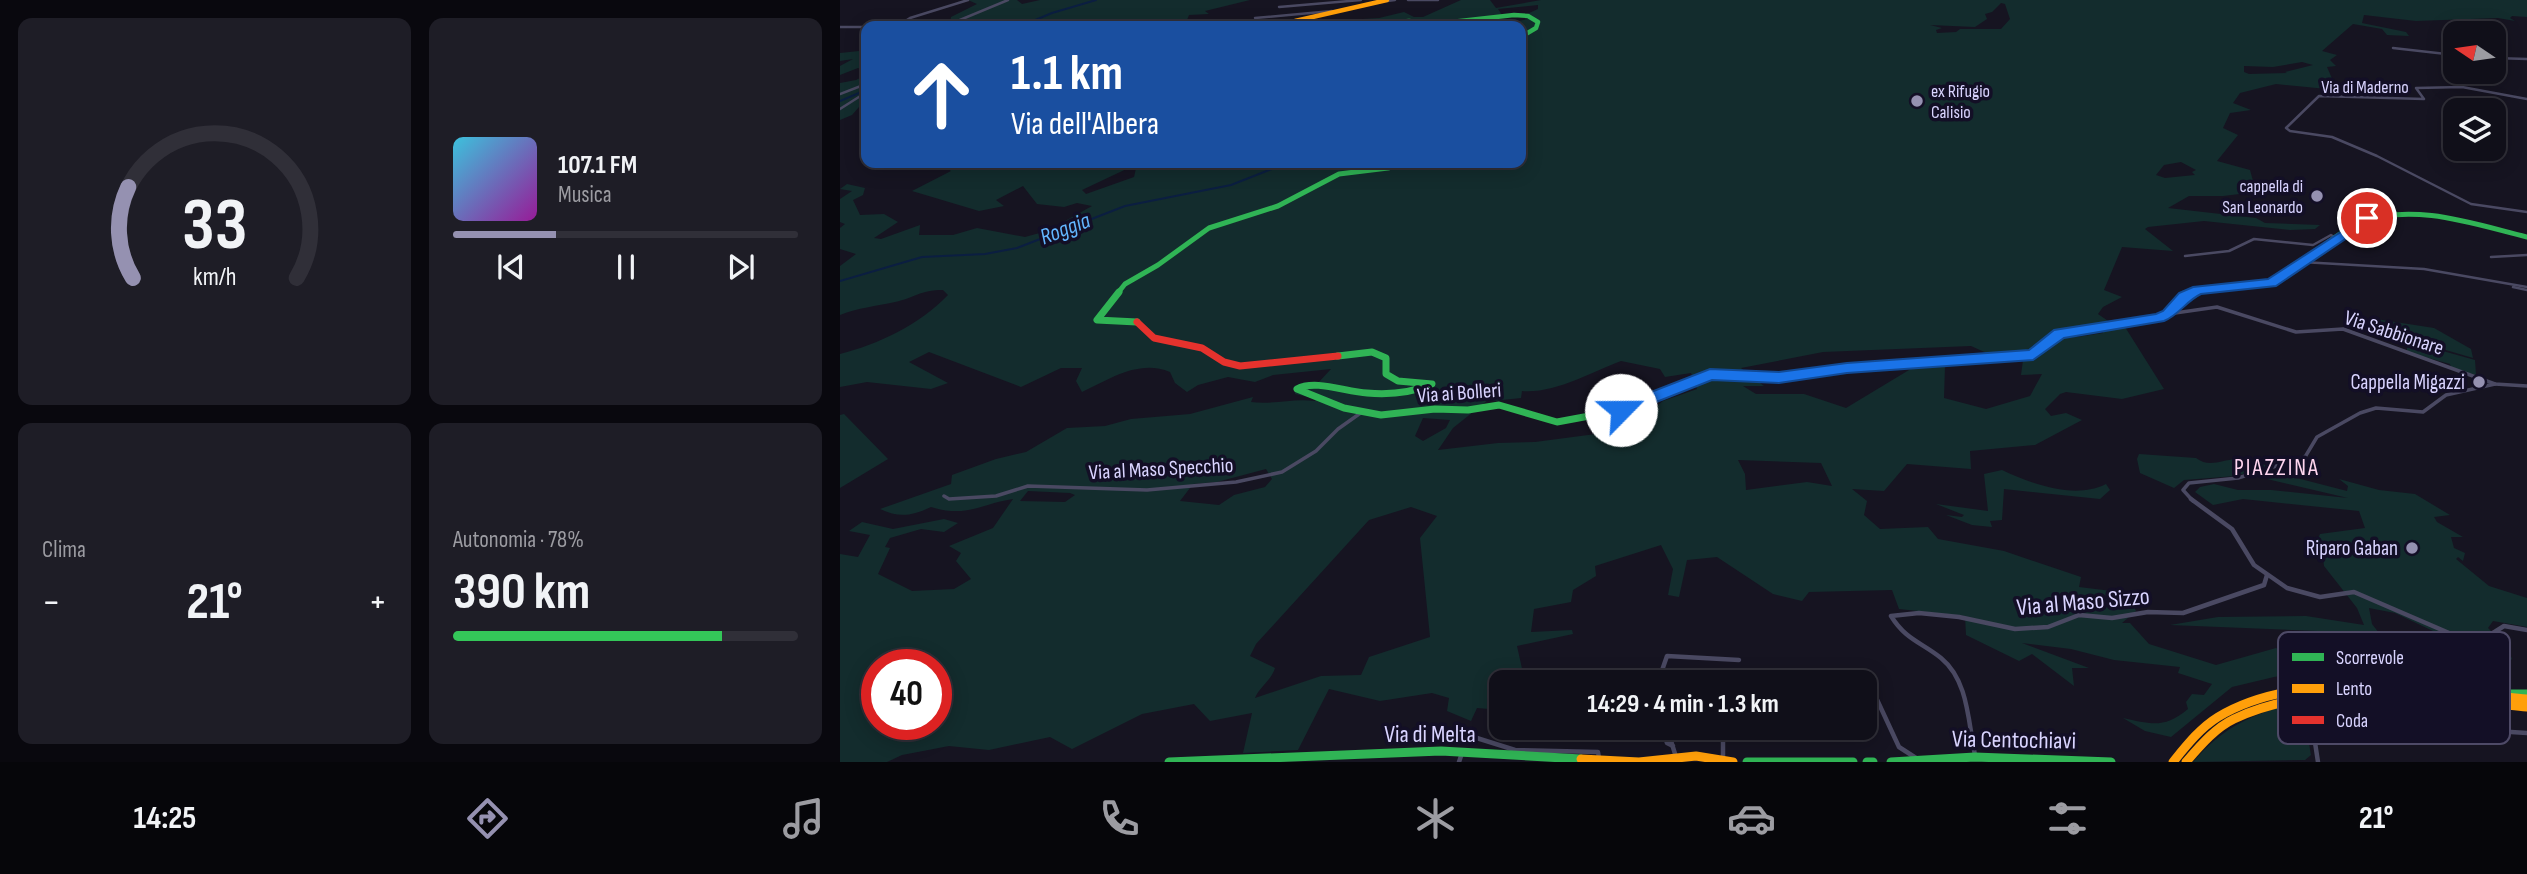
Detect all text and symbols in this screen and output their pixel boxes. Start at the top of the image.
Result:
north arrow [2443,21,2506,84]
map controls [2443,21,2506,161]
text: 1.1 km [1011,45,1123,104]
icon: ahead [896,49,987,140]
street label: Via di Maderno [2321,77,2409,98]
place label: ex Rifugio Calisio [1931,81,1990,123]
marker: ex Rifugio Calisio [1909,93,1925,109]
button: layers [2443,98,2506,161]
text: Via dell'Albera [1011,105,1159,144]
text: 107.1 FM [558,150,637,181]
place label: cappella di San Leonardo [2222,176,2303,218]
text: Musica [558,181,612,209]
text: 33 [182,182,247,270]
marker: cappella di San Leonardo [2309,188,2325,204]
pin [2337,188,2397,248]
icon: arrive [2348,199,2386,237]
water label: Roggia [1036,206,1095,251]
icon: previous [492,248,530,286]
icon: pause [607,248,645,286]
icon: next [722,248,760,286]
text: km/h [193,262,236,293]
street label: Via Sabbionare [2341,305,2447,361]
place label: Cappella Migazzi [2350,370,2465,395]
position arrow [1584,373,1658,447]
marker: Cappella Migazzi [2471,374,2487,390]
street label: Via ai Bolleri [1416,378,1502,408]
street label: Via al Maso Specchio [1088,453,1234,485]
district label: PIAZZINA [2234,454,2320,482]
text: Autonomia · 78% [453,526,584,554]
text: Clima [42,536,86,564]
place label: Riparo Gaban [2306,536,2398,561]
marker: Riparo Gaban [2404,540,2420,556]
text: 390 km [453,561,590,624]
text: 21° [186,571,243,634]
text: − [42,580,61,625]
text: + [368,580,387,625]
street label: Via al Maso Sizzo [2015,582,2151,622]
legend [2278,632,2510,744]
text: Scorrevole [2336,647,2404,670]
speed limit sign: 40 [861,649,952,740]
text: Lento [2336,678,2372,701]
text: 14:29 · 4 min · 1.3 km [1587,689,1779,720]
text: Coda [2336,710,2368,733]
street label: Via di Melta [1384,720,1476,749]
street label: Via Centochiavi [1952,724,2076,756]
icon: directions [463,794,512,843]
icon: music [779,794,828,843]
icon: phone [1095,794,1144,843]
icon: climate [1411,794,1460,843]
icon: car [1727,794,1776,843]
icon: filters [2043,794,2092,843]
text: 14:25 [133,799,196,838]
text: 21° [2359,799,2393,838]

